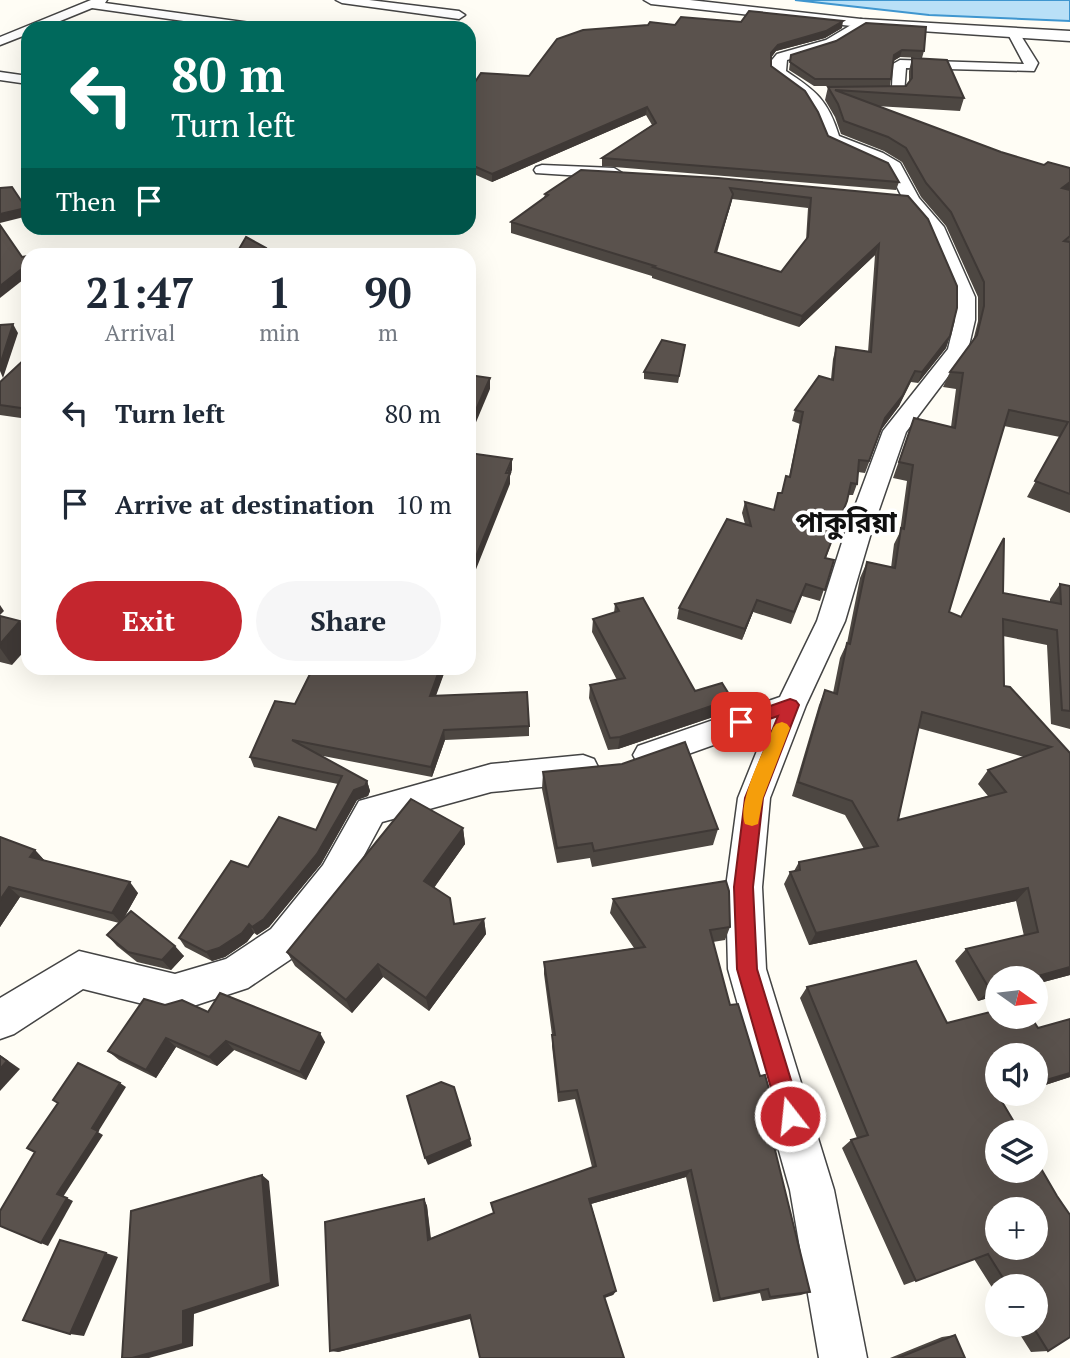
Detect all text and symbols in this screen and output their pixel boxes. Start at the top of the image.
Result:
text: 80 m [171,41,285,106]
icon: left [56,49,147,140]
text: Turn left [171,104,295,146]
icon: arrive [130,182,168,220]
text: Then [56,184,116,218]
text: 21:47 [85,264,195,320]
text: 1 [268,264,291,320]
text: 90 [364,264,412,320]
text: Arrival [105,317,175,348]
text: min [259,317,300,348]
text: m [378,317,398,348]
icon: left [56,394,94,432]
text: Turn left [115,396,225,430]
text: 80 m [385,396,441,430]
icon: arrive [56,485,94,523]
text: Arrive at destination [115,487,374,521]
text: 10 m [395,487,452,521]
district label: পাকুরিয়া [795,503,898,540]
button: Exit [56,581,242,661]
button: Share [256,581,441,661]
pin [711,692,771,752]
icon: arrive [722,703,760,741]
north arrow [985,966,1048,1029]
map controls [985,966,1048,1337]
button: sound [985,1043,1048,1106]
position arrow [753,1079,827,1153]
button: layers [985,1120,1048,1183]
button: + [985,1197,1048,1260]
button: − [985,1274,1048,1337]

